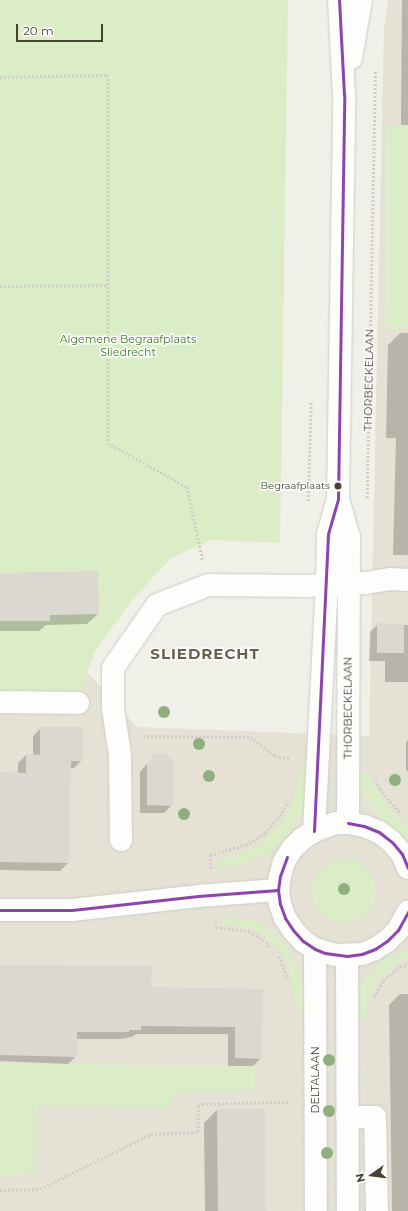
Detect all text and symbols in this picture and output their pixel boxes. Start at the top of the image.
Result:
scale bar [18,16,105,42]
text: 20 m [23,23,54,38]
street label: THORBECKELAAN [362,329,376,431]
park label: Algemene Begraafplaats Sliedrecht [60,333,196,359]
place label: Begraafplaats [261,480,330,492]
marker: Begraafplaats [333,481,343,491]
district label: SLIEDRECHT [150,645,260,663]
street label: THORBECKELAAN [341,657,355,759]
street label: DELTALAAN [308,1046,322,1114]
north arrow [352,1155,392,1195]
text: N [352,1172,368,1184]

